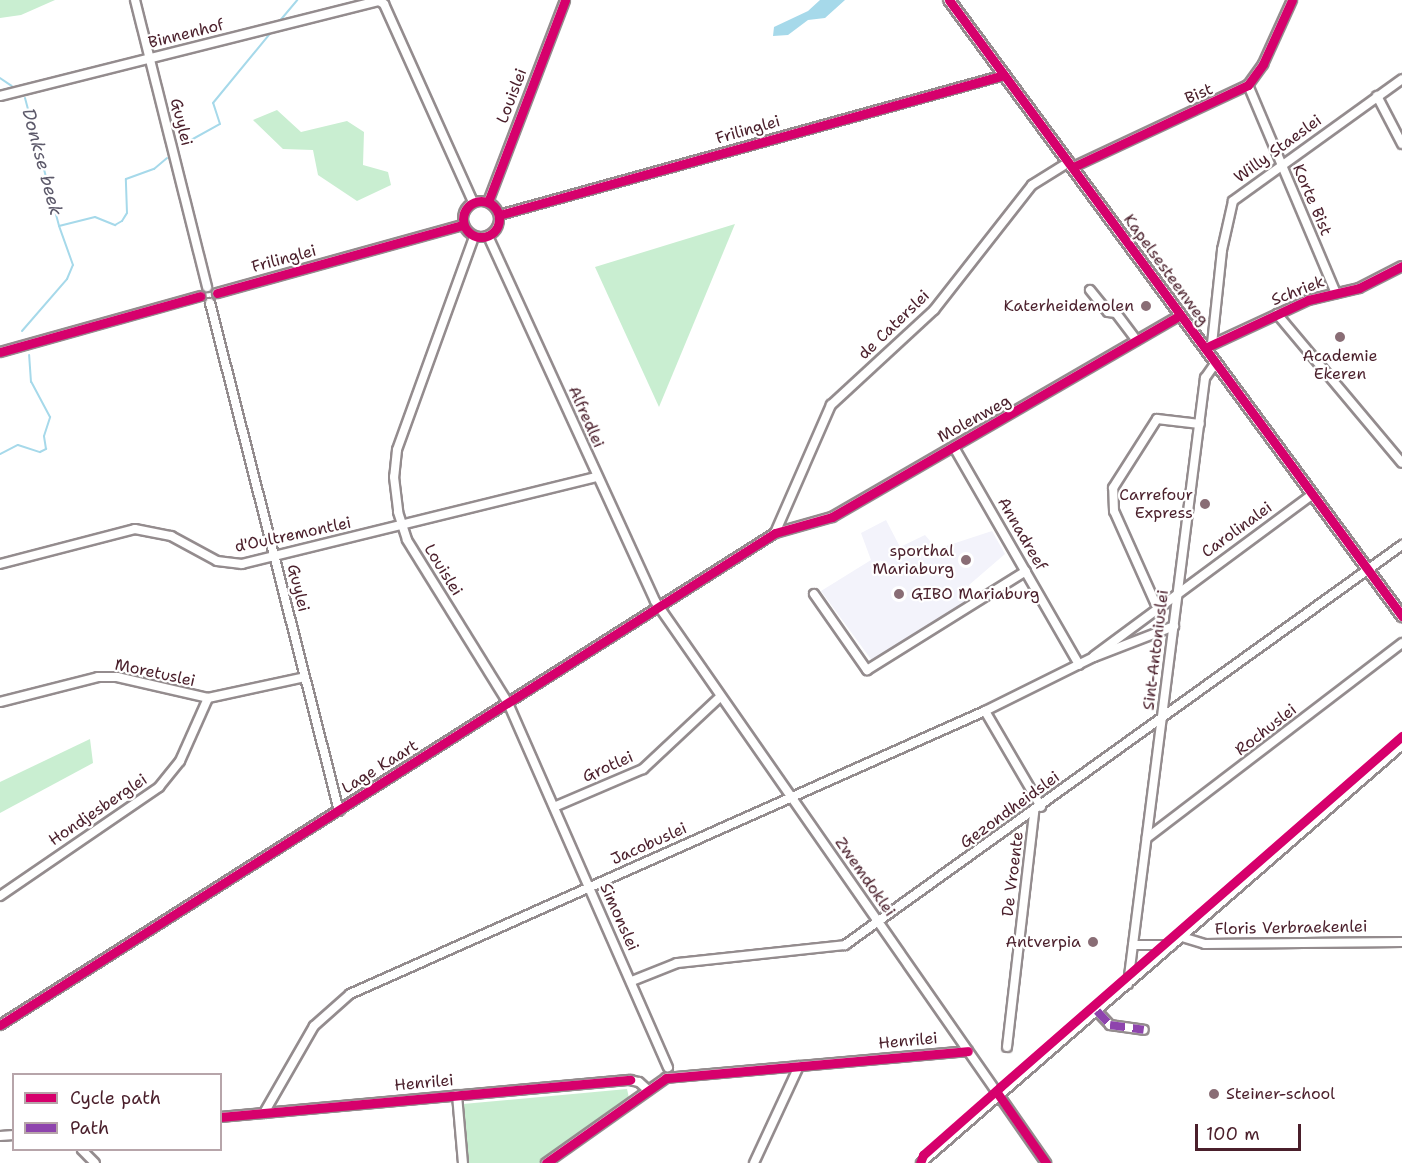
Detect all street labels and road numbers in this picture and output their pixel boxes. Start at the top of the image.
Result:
street label: Binnenhof [146,15,226,53]
street label: Louislei [493,66,531,126]
street label: Bist [1182,80,1216,108]
street label: Guylei [166,96,196,148]
street label: Willy Staeslei [1230,111,1326,187]
street label: Frilinglei [714,112,782,148]
street label: Korte Bist [1288,161,1336,239]
street label: Kapelsesteenweg [1119,211,1213,329]
street label: Frilinglei [250,241,318,277]
street label: Schriek [1269,272,1327,310]
street label: de Caterslei [854,286,934,364]
street label: Alfredlei [564,383,608,451]
street label: Molenweg [934,391,1014,447]
street label: Annadreef [993,494,1051,574]
street label: Carolinalei [1198,498,1276,562]
street label: d'Oultremontlei [233,513,353,557]
street label: Louislei [420,541,466,599]
street label: Guylei [283,562,313,614]
street label: Sint-Antoniuslei [1139,589,1173,711]
street label: Moretuslei [113,655,197,691]
street label: Rochuslei [1232,700,1300,760]
street label: Lage Kaart [338,736,422,798]
street label: Grotlei [580,747,636,787]
street label: Gezondheidslei [957,767,1063,853]
street label: Hondjesberglei [45,770,151,850]
street label: Jacobuslei [608,819,690,869]
street label: De Vroente [998,830,1028,918]
street label: Zwemdoklei [831,834,899,920]
street label: Simonslei [596,880,642,954]
street label: Floris Verbraekenlei [1214,917,1368,939]
street label: Henrilei [878,1029,938,1053]
street label: Henrilei [394,1071,454,1095]

